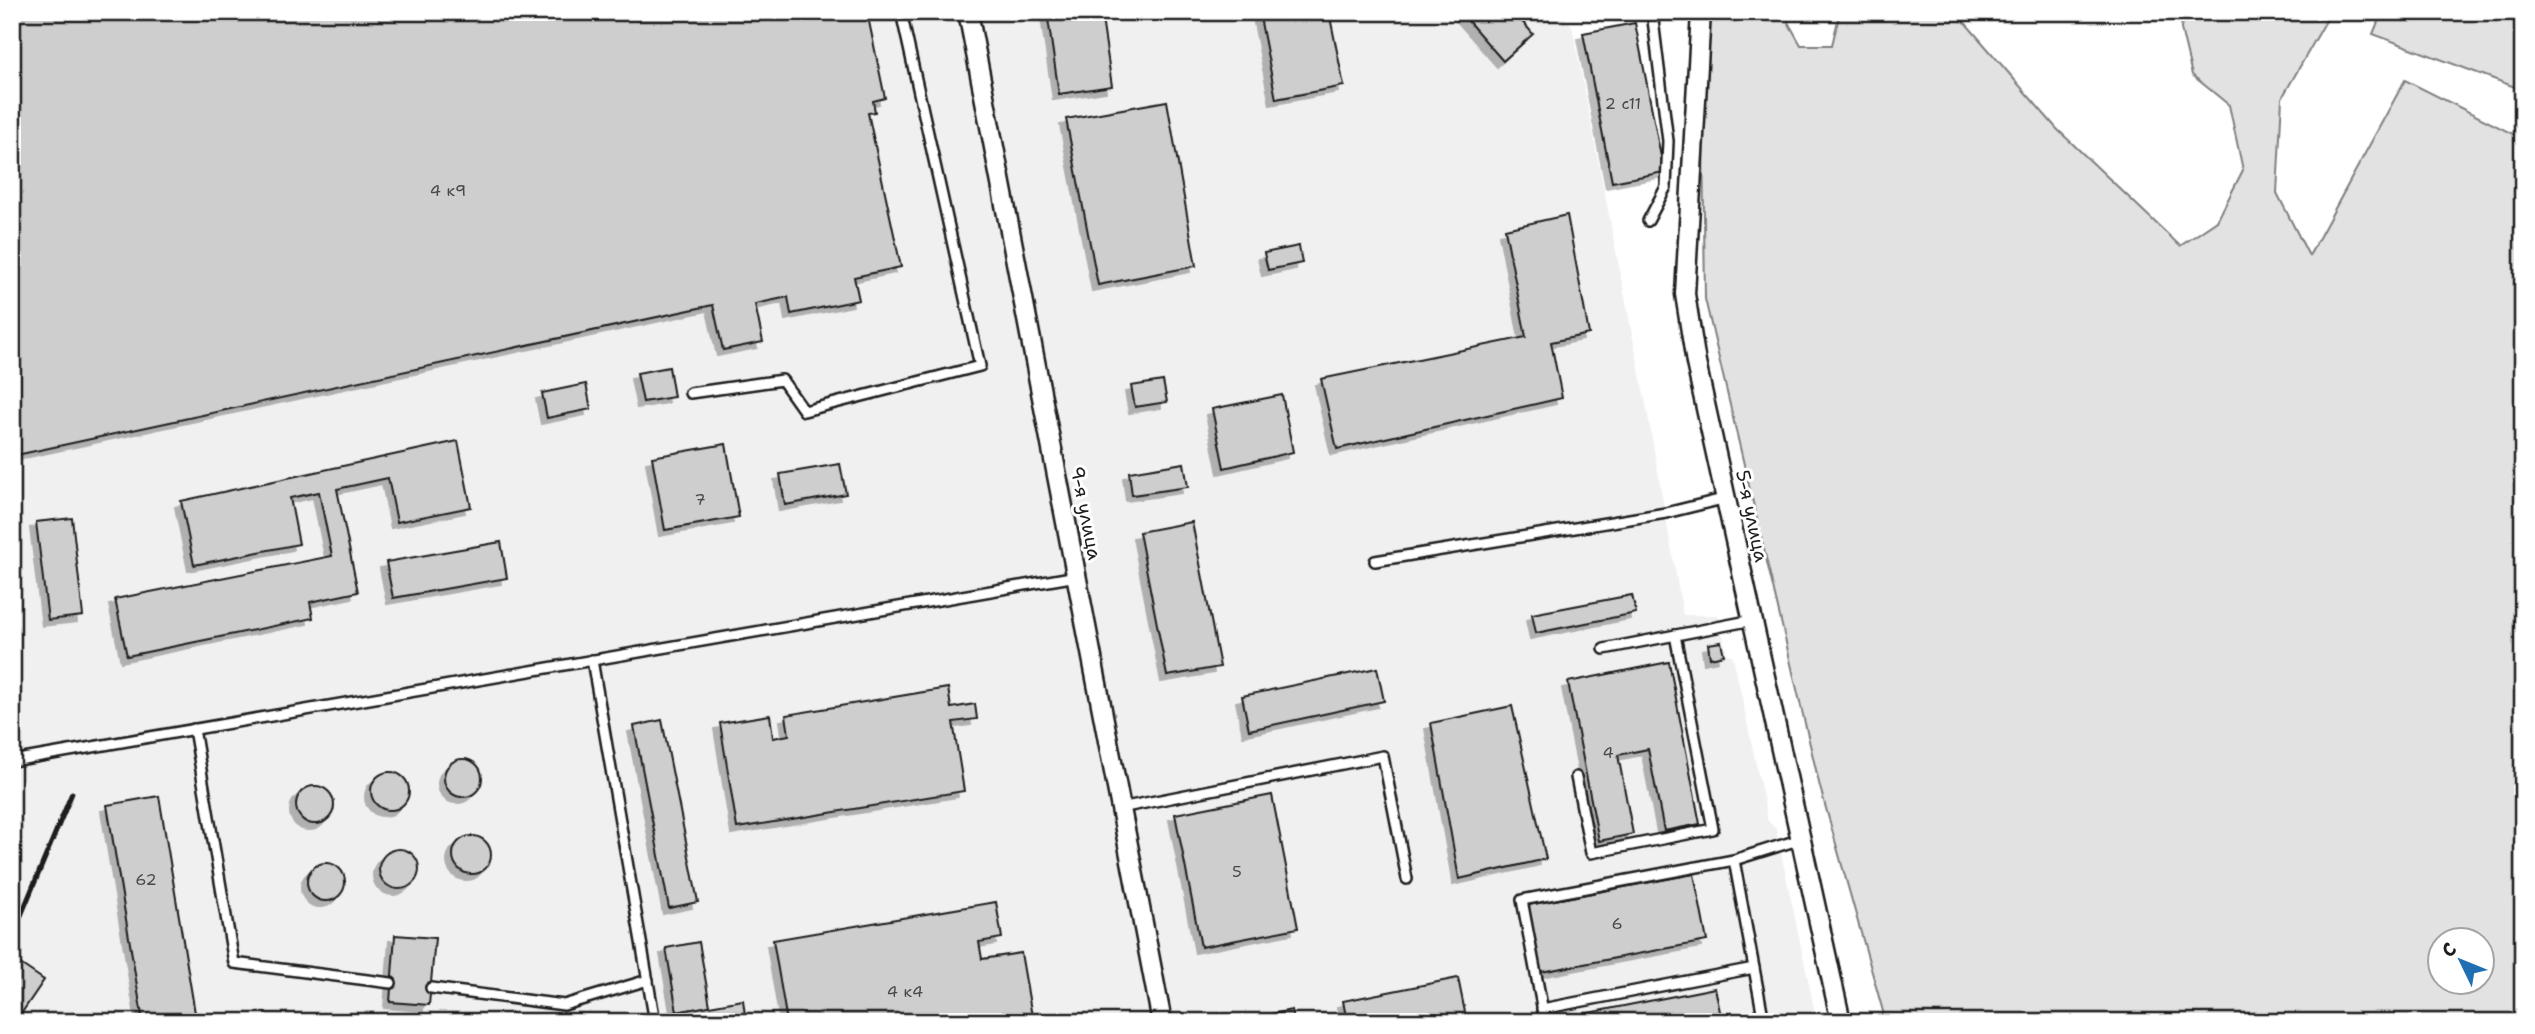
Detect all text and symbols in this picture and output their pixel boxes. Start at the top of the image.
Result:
house number: 2 с11 [1605,93,1641,114]
house number: 4 к9 [430,180,466,201]
street label: 9-я улица [1065,464,1107,562]
street label: 5-я улица [1730,468,1774,565]
house number: 7 [694,489,706,510]
house number: 4 [1602,742,1614,763]
house number: 5 [1232,861,1242,882]
house number: 62 [135,869,157,890]
house number: 6 [1611,913,1623,934]
north arrow [2426,926,2496,996]
text: С [2436,937,2462,963]
house number: 4 к4 [887,981,923,1002]

